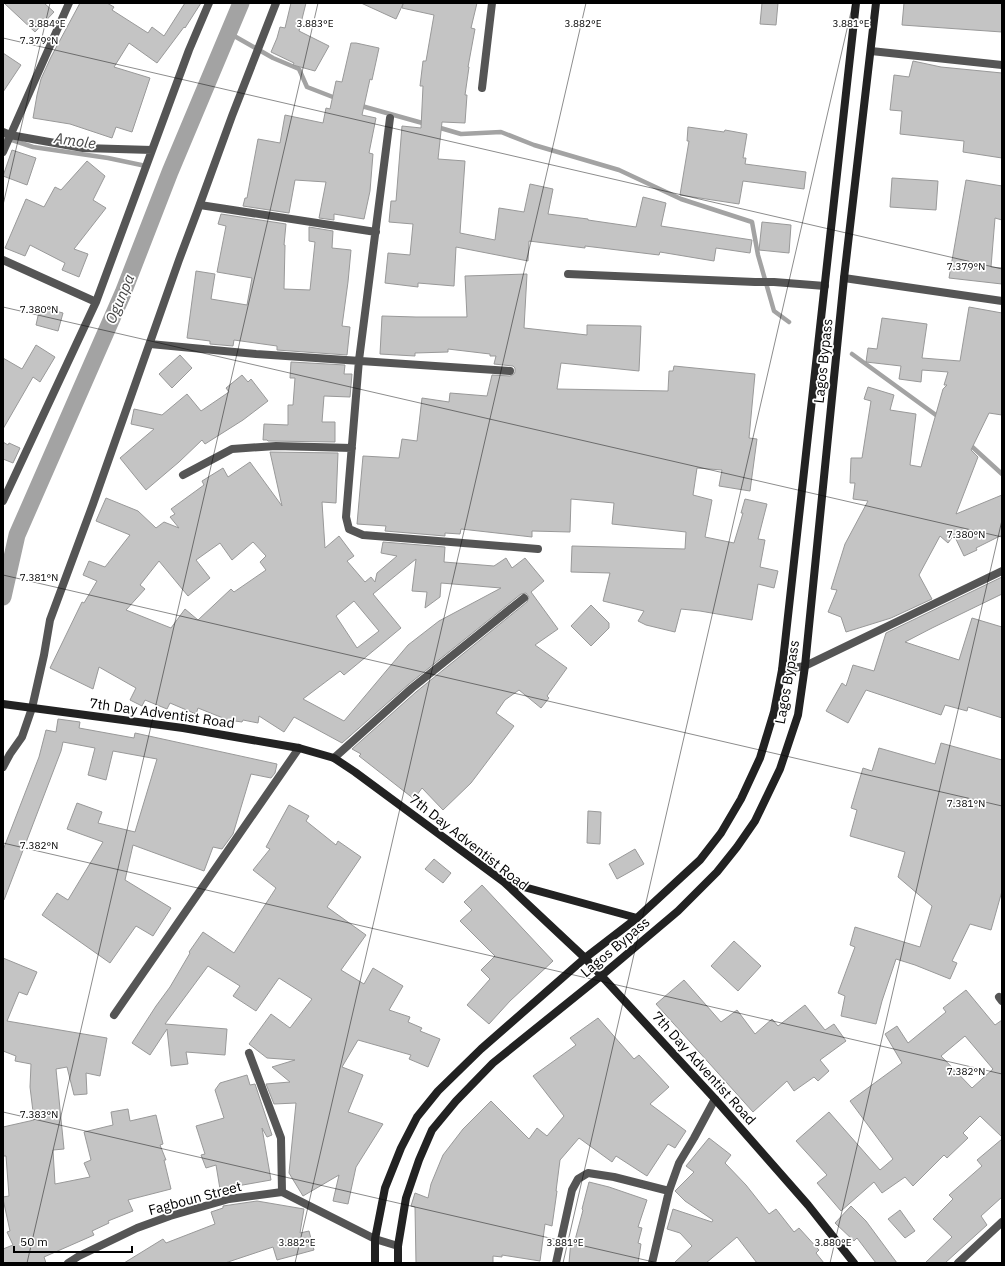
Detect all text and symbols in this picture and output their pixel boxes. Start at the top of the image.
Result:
text: 3.884°E [28,17,66,30]
text: 3.883°E [296,17,334,30]
text: 3.882°E [564,17,602,30]
text: 3.881°E [832,17,870,30]
text: 7.379°N [20,34,58,47]
water label: Amole [52,128,97,153]
text: 7.379°N [947,260,985,273]
water label: Ogunpa [101,271,139,326]
text: 7.380°N [20,303,58,316]
street label: Lagos Bypass [810,318,836,404]
text: 7.380°N [947,528,985,541]
text: 7.381°N [20,571,58,584]
street label: Lagos Bypass [771,638,803,725]
street label: 7th Day Adventist Road [88,694,236,732]
street label: 7th Day Adventist Road [406,790,532,894]
text: 7.381°N [947,797,985,810]
text: 7.382°N [20,839,58,852]
street label: Lagos Bypass [577,913,653,981]
street label: 7th Day Adventist Road [648,1007,760,1129]
text: 7.382°N [947,1065,985,1078]
text: 7.383°N [20,1108,58,1121]
street label: Fagboun Street [146,1177,244,1219]
scale bar [14,1228,132,1254]
text: 50 m [20,1234,48,1249]
text: 3.882°E [278,1236,316,1249]
text: 3.881°E [546,1236,584,1249]
text: 3.880°E [814,1236,852,1249]

